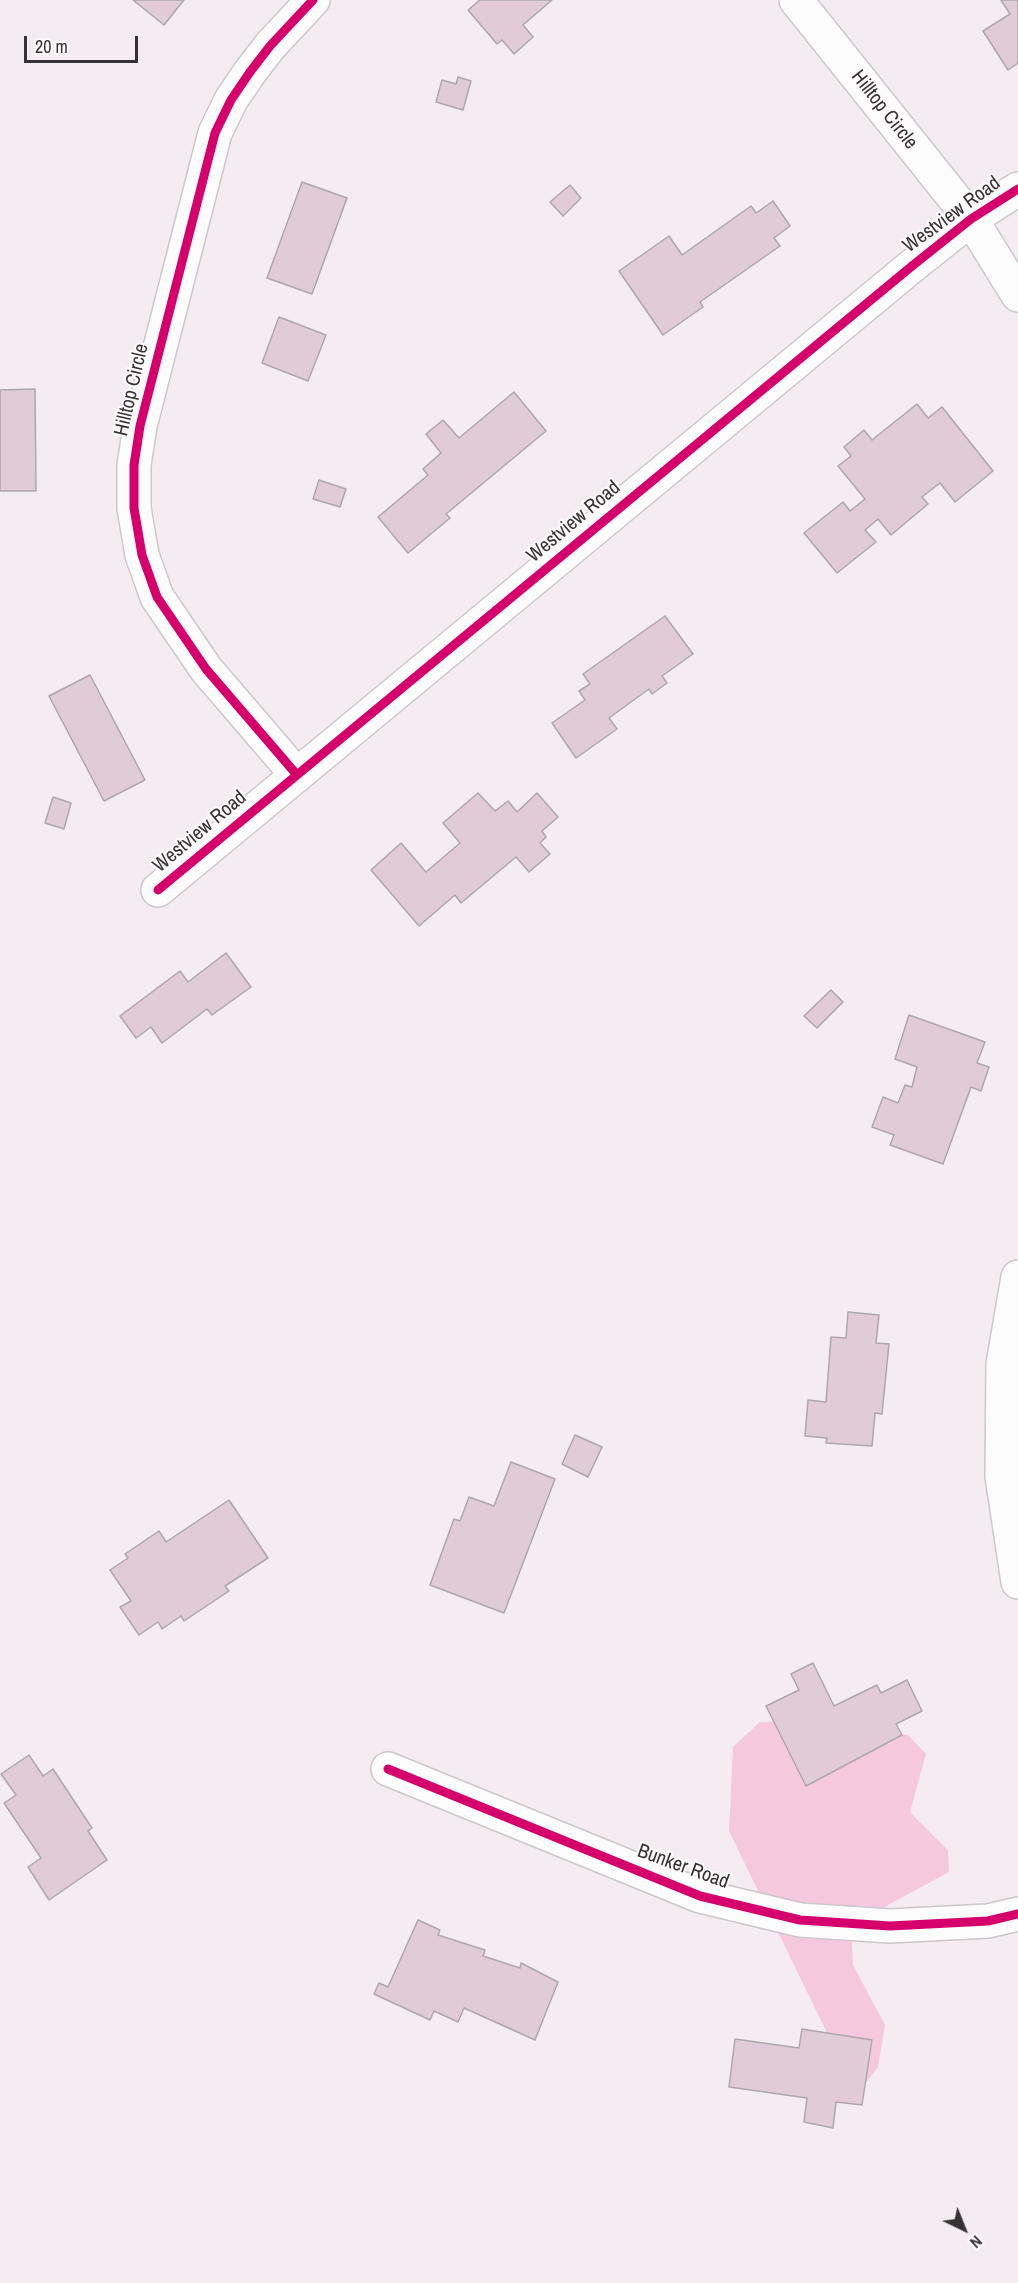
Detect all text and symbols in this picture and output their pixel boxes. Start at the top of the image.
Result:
scale bar [27,24,141,62]
text: 20 m [35,34,68,59]
street label: Hilltop Circle [846,66,922,154]
street label: Westview Road [899,172,1005,258]
street label: Hilltop Circle [110,342,154,438]
street label: Westview Road [522,476,626,568]
street label: Westview Road [148,786,252,878]
street label: Bunker Road [634,1839,732,1895]
north arrow [934,2199,994,2259]
text: N [965,2231,987,2253]

